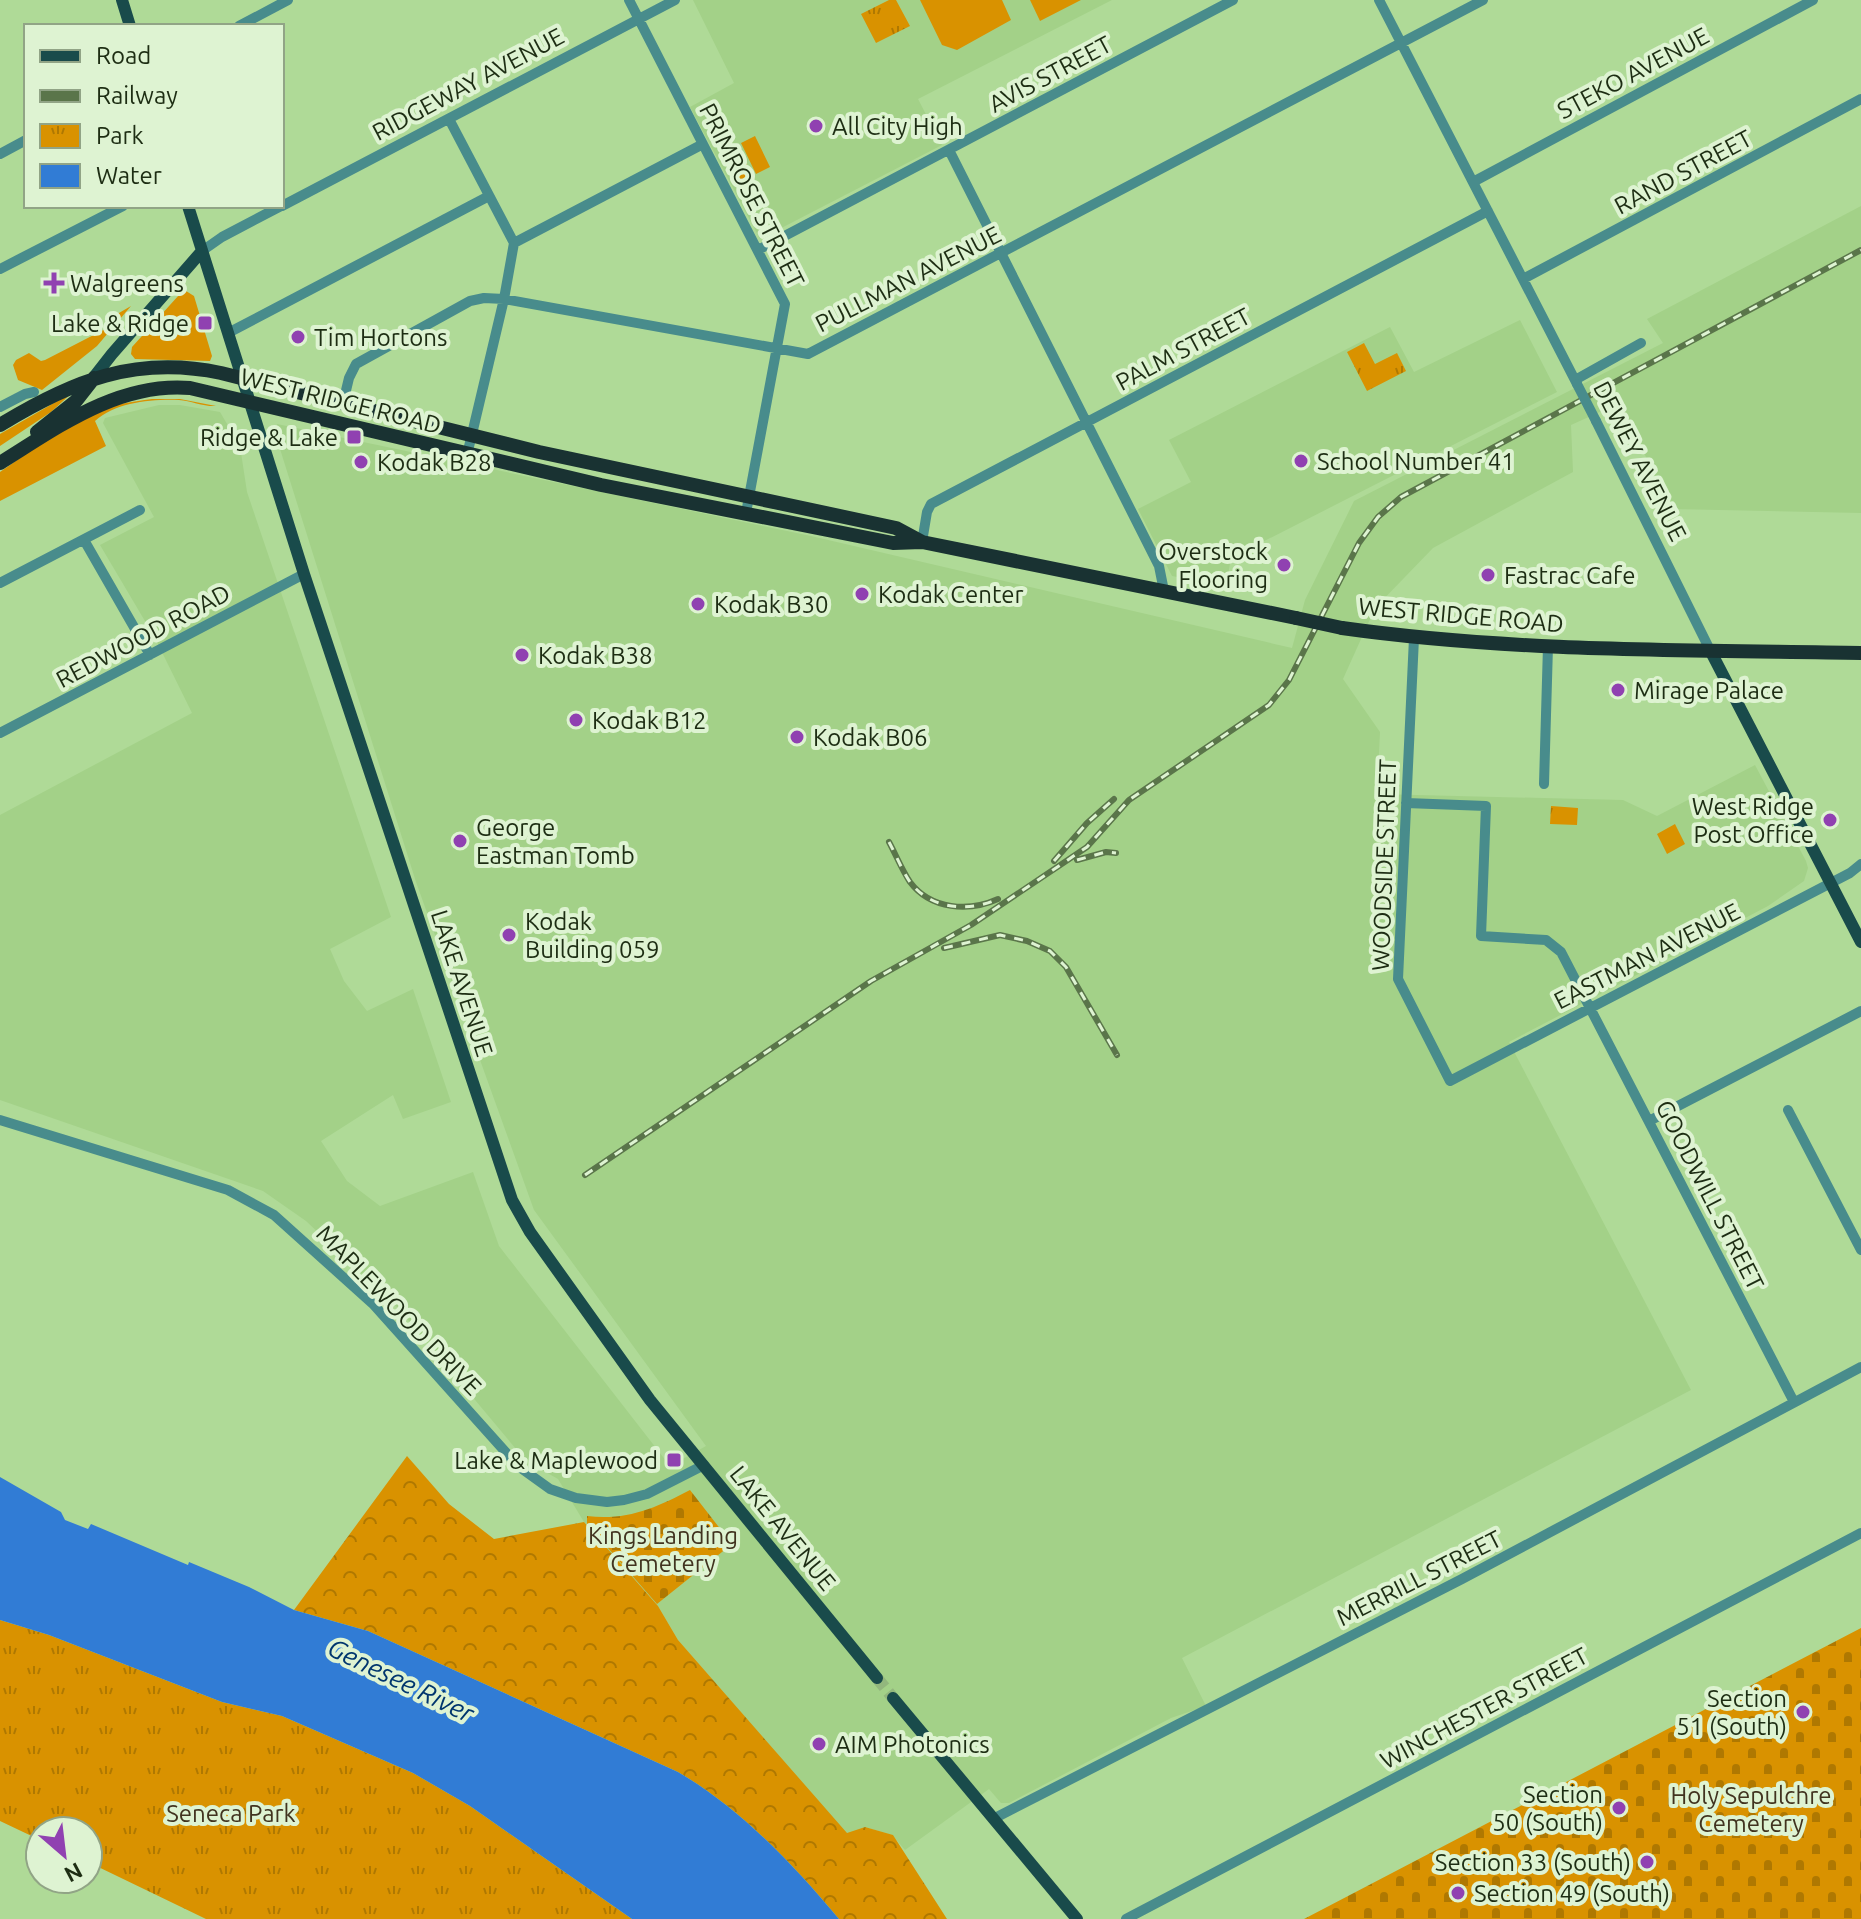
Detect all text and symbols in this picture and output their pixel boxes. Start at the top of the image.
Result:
street label: RIDGEWAY AVENUE [368,22,568,146]
street label: STEKO AVENUE [1553,22,1713,124]
legend [24,24,284,208]
street label: AVIS STREET [984,30,1116,118]
text: Road [96,42,151,69]
text: Railway [96,82,178,109]
street label: PRIMROSE STREET [694,99,810,291]
place label: All City High [832,113,963,140]
marker: All City High [807,117,825,135]
text: Park [96,122,144,149]
street label: RAND STREET [1610,124,1756,220]
text: Water [96,162,162,189]
street label: PULLMAN AVENUE [811,221,1005,337]
place label: Walgreens [70,270,184,297]
marker: Walgreens [45,274,63,292]
street label: PALM STREET [1111,302,1255,396]
place label: Lake & Ridge [51,310,189,337]
marker: Lake & Ridge [196,314,214,332]
place label: Tim Hortons [314,324,447,351]
marker: Tim Hortons [289,328,307,346]
street label: WEST RIDGE ROAD [238,363,444,439]
street label: DEWEY AVENUE [1588,377,1692,545]
place label: Ridge & Lake [200,424,338,451]
marker: Ridge & Lake [345,428,363,446]
place label: School Number 41 [1317,448,1515,475]
place label: Kodak B28 [377,449,492,476]
marker: School Number 41 [1292,452,1310,470]
marker: Kodak B28 [352,453,370,471]
place label: Overstock Flooring [1158,538,1268,593]
marker: Overstock Flooring [1275,556,1293,574]
place label: Fastrac Cafe [1504,562,1635,589]
marker: Fastrac Cafe [1479,566,1497,584]
street label: REDWOOD ROAD [52,579,234,693]
place label: Kodak Center [878,581,1024,608]
marker: Kodak Center [853,585,871,603]
place label: Kodak B30 [714,591,829,618]
street label: WEST RIDGE ROAD [1357,593,1565,637]
marker: Kodak B30 [689,595,707,613]
place label: Kodak B38 [538,642,653,669]
marker: Kodak B38 [513,646,531,664]
place label: Mirage Palace [1634,677,1784,704]
marker: Mirage Palace [1609,681,1627,699]
place label: Kodak B12 [592,707,707,734]
marker: Kodak B12 [567,711,585,729]
place label: Kodak B06 [813,724,928,751]
marker: Kodak B06 [788,728,806,746]
street label: WOODSIDE STREET [1367,759,1401,971]
place label: West Ridge Post Office [1692,793,1814,848]
marker: West Ridge Post Office [1821,811,1839,829]
place label: George Eastman Tomb [476,814,635,869]
marker: George Eastman Tomb [451,832,469,850]
street label: EASTMAN AVENUE [1550,897,1744,1015]
street label: LAKE AVENUE [426,906,498,1060]
place label: Kodak Building 059 [525,908,660,963]
marker: Kodak Building 059 [500,926,518,944]
street label: GOODWILL STREET [1650,1096,1770,1294]
street label: MAPLEWOOD DRIVE [311,1220,487,1400]
place label: Lake & Maplewood [454,1447,658,1474]
marker: Lake & Maplewood [665,1451,683,1469]
street label: LAKE AVENUE [725,1460,841,1596]
park label: Kings Landing Cemetery [588,1522,738,1577]
street label: MERRILL STREET [1332,1525,1506,1631]
water label: Genesee River [323,1632,480,1728]
street label: WINCHESTER STREET [1376,1642,1592,1774]
place label: Section 51 (South) [1676,1685,1787,1740]
marker: Section 51 (South) [1794,1703,1812,1721]
place label: AIM Photonics [835,1731,990,1758]
marker: AIM Photonics [810,1735,828,1753]
place label: Section 50 (South) [1492,1781,1603,1836]
park label: Holy Sepulchre Cemetery [1670,1782,1832,1837]
marker: Section 50 (South) [1610,1799,1628,1817]
park label: Seneca Park [166,1800,296,1827]
north arrow [24,1815,104,1895]
place label: Section 33 (South) [1435,1849,1631,1876]
marker: Section 33 (South) [1638,1853,1656,1871]
text: N [61,1858,87,1888]
place label: Section 49 (South) [1474,1880,1670,1907]
marker: Section 49 (South) [1449,1884,1467,1902]

